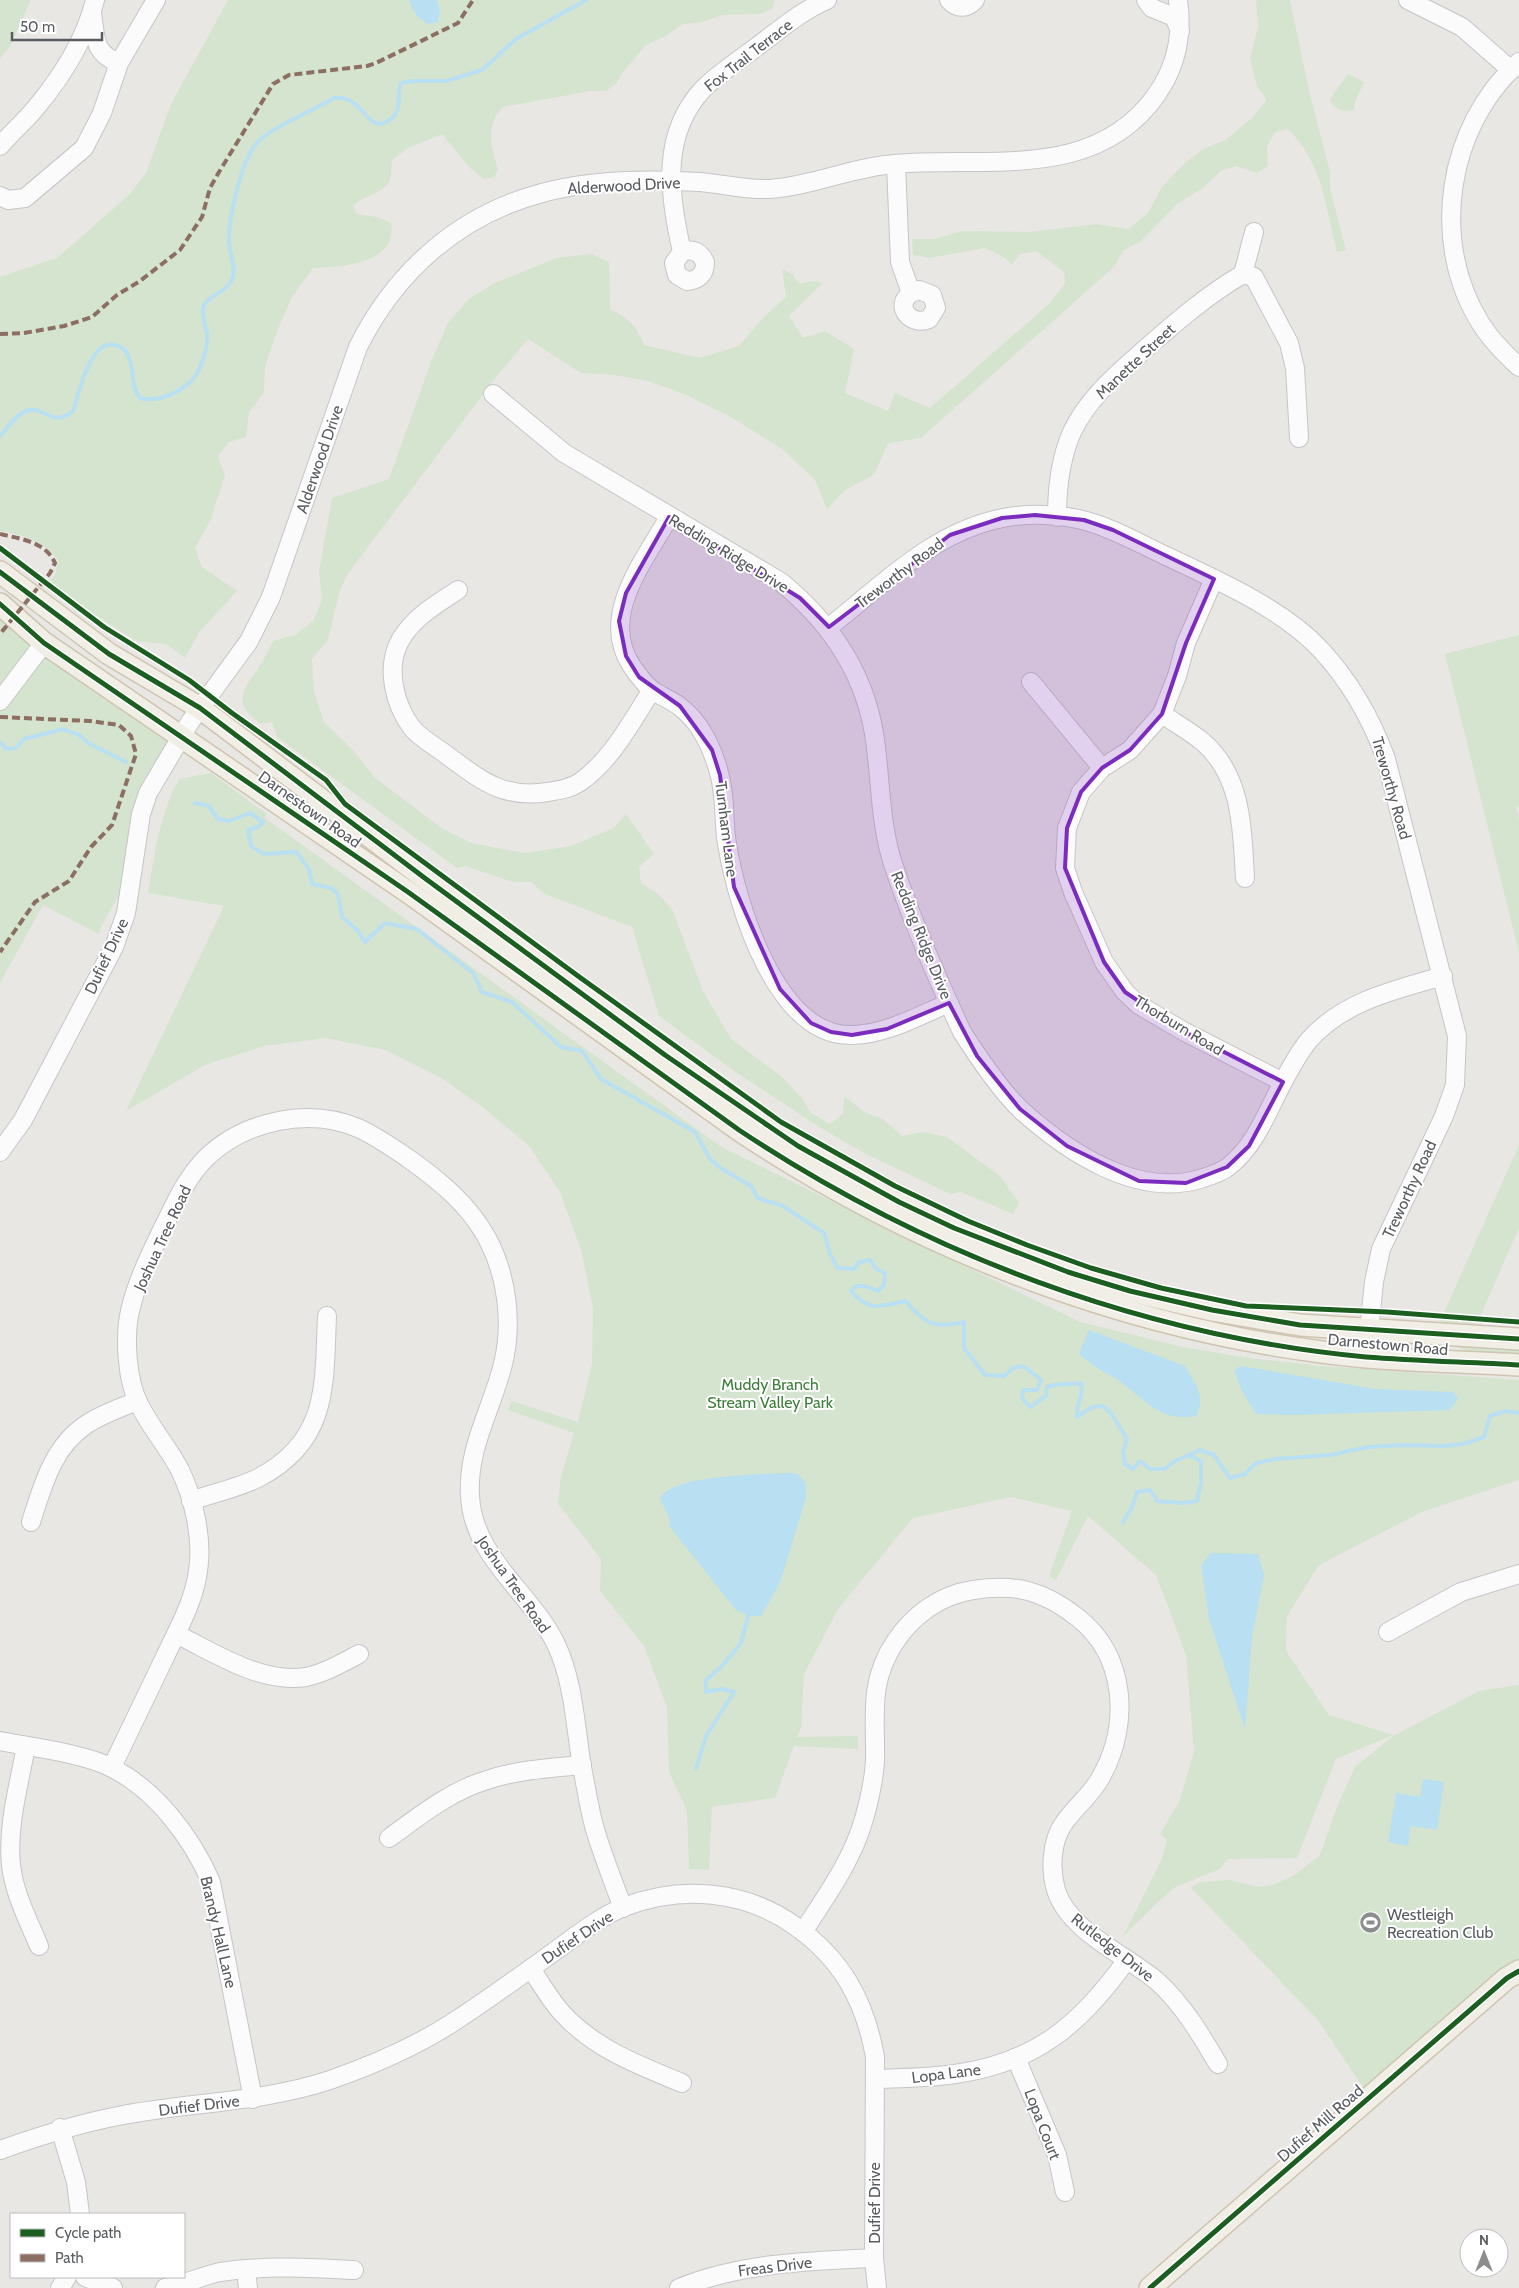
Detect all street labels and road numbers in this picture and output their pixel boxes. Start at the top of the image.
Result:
street label: Fox Trail Terrace [701,15,796,96]
street label: Alderwood Drive [567,173,681,198]
street label: Manette Street [1092,319,1179,403]
street label: Alderwood Drive [292,403,347,516]
street label: Redding Ridge Drive [665,510,792,597]
street label: Treworthy Road [851,534,947,613]
street label: Treworthy Road [1368,735,1415,842]
street label: Darnestown Road [255,767,365,852]
street label: Turnham Lane [711,780,742,878]
street label: Redding Ridge Drive [887,868,956,1002]
street label: Dufief Drive [81,915,132,997]
street label: Thorburn Road [1131,991,1227,1059]
street label: Treworthy Road [1378,1137,1440,1241]
street label: Joshua Tree Road [129,1182,195,1295]
street label: Darnestown Road [1327,1330,1449,1359]
street label: Joshua Tree Road [472,1531,554,1637]
street label: Brandy Hall Lane [196,1874,241,1990]
street label: Dufief Drive [538,1907,616,1968]
street label: Rutledge Drive [1068,1909,1158,1986]
street label: Lopa Lane [910,2060,982,2087]
street label: Dufief Mill Road [1273,2081,1367,2166]
street label: Lopa Court [1020,2086,1065,2163]
street label: Dufief Drive [157,2091,241,2120]
street label: Dufief Drive [865,2162,884,2244]
street label: Freas Drive [737,2253,813,2280]

